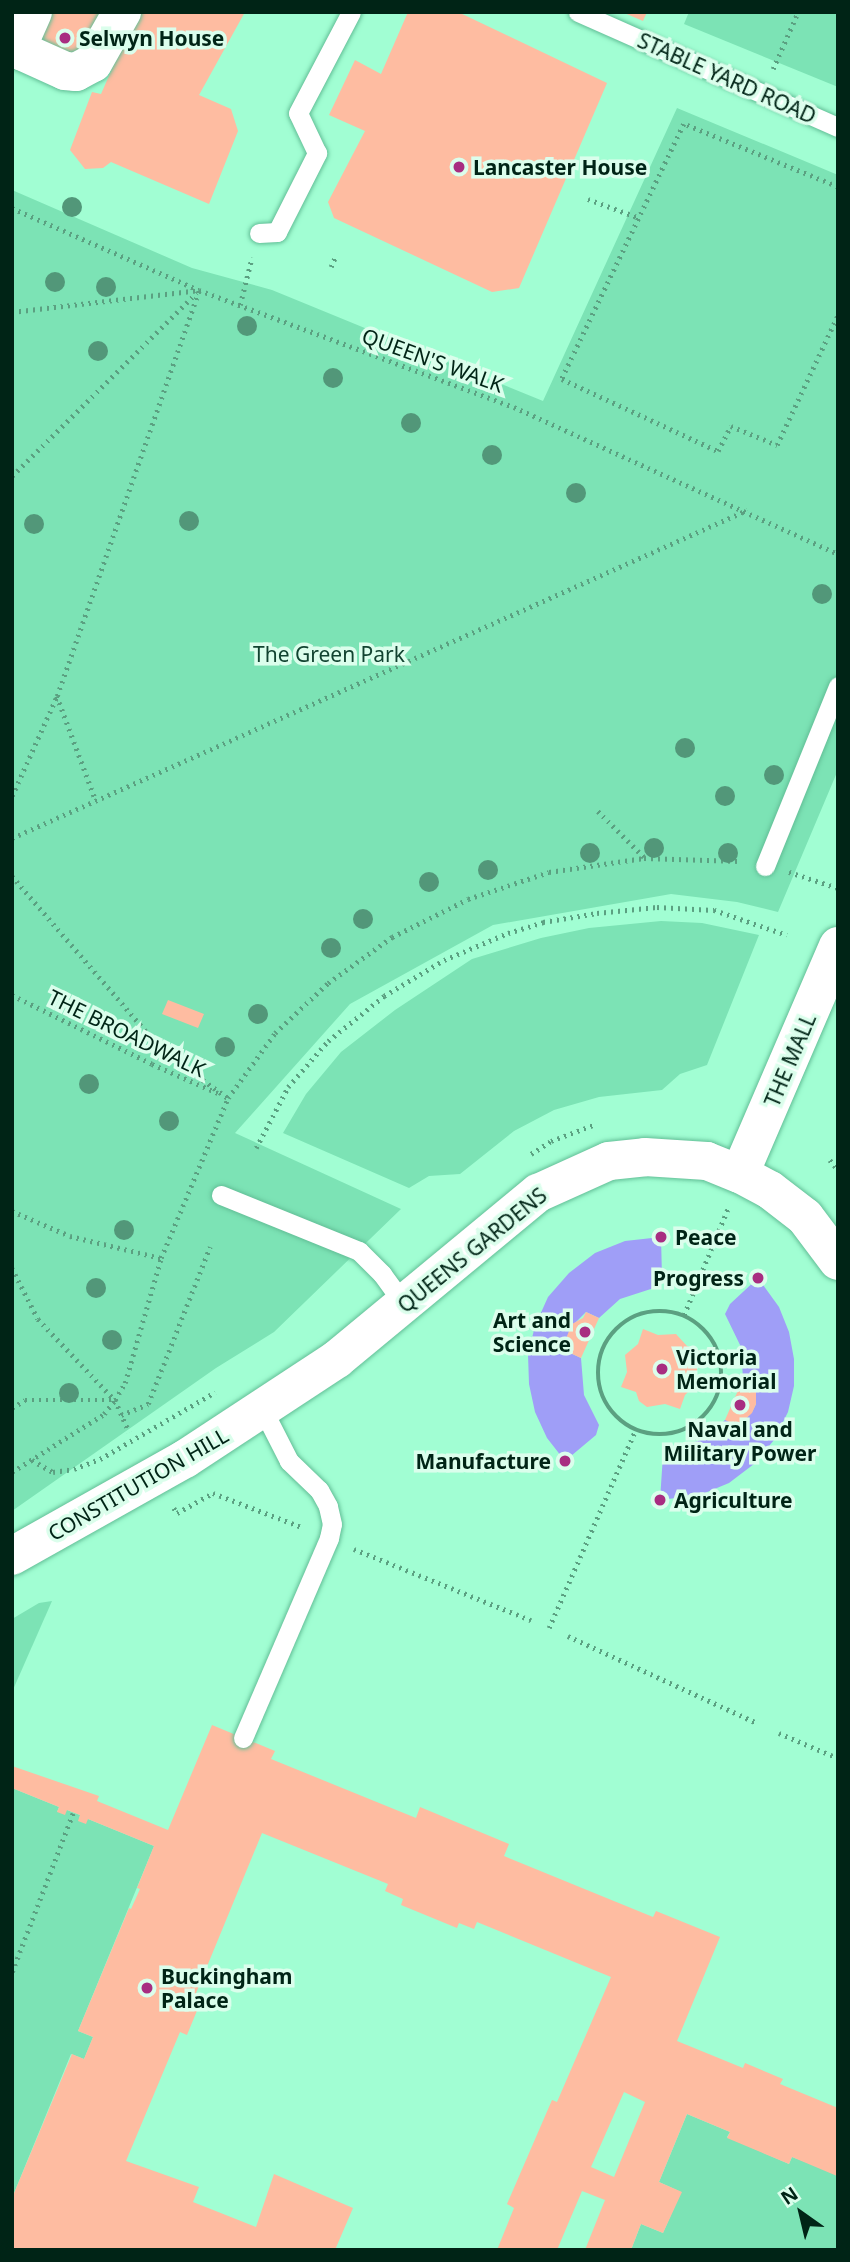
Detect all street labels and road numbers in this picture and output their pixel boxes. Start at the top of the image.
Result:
street label: STABLE YARD ROAD [634,27,820,129]
street label: QUEEN'S WALK [359,323,507,397]
street label: THE BROADWALK [44,984,210,1082]
street label: THE MALL [759,1010,821,1110]
street label: QUEENS GARDENS [392,1182,552,1318]
street label: CONSTITUTION HILL [43,1422,233,1546]

